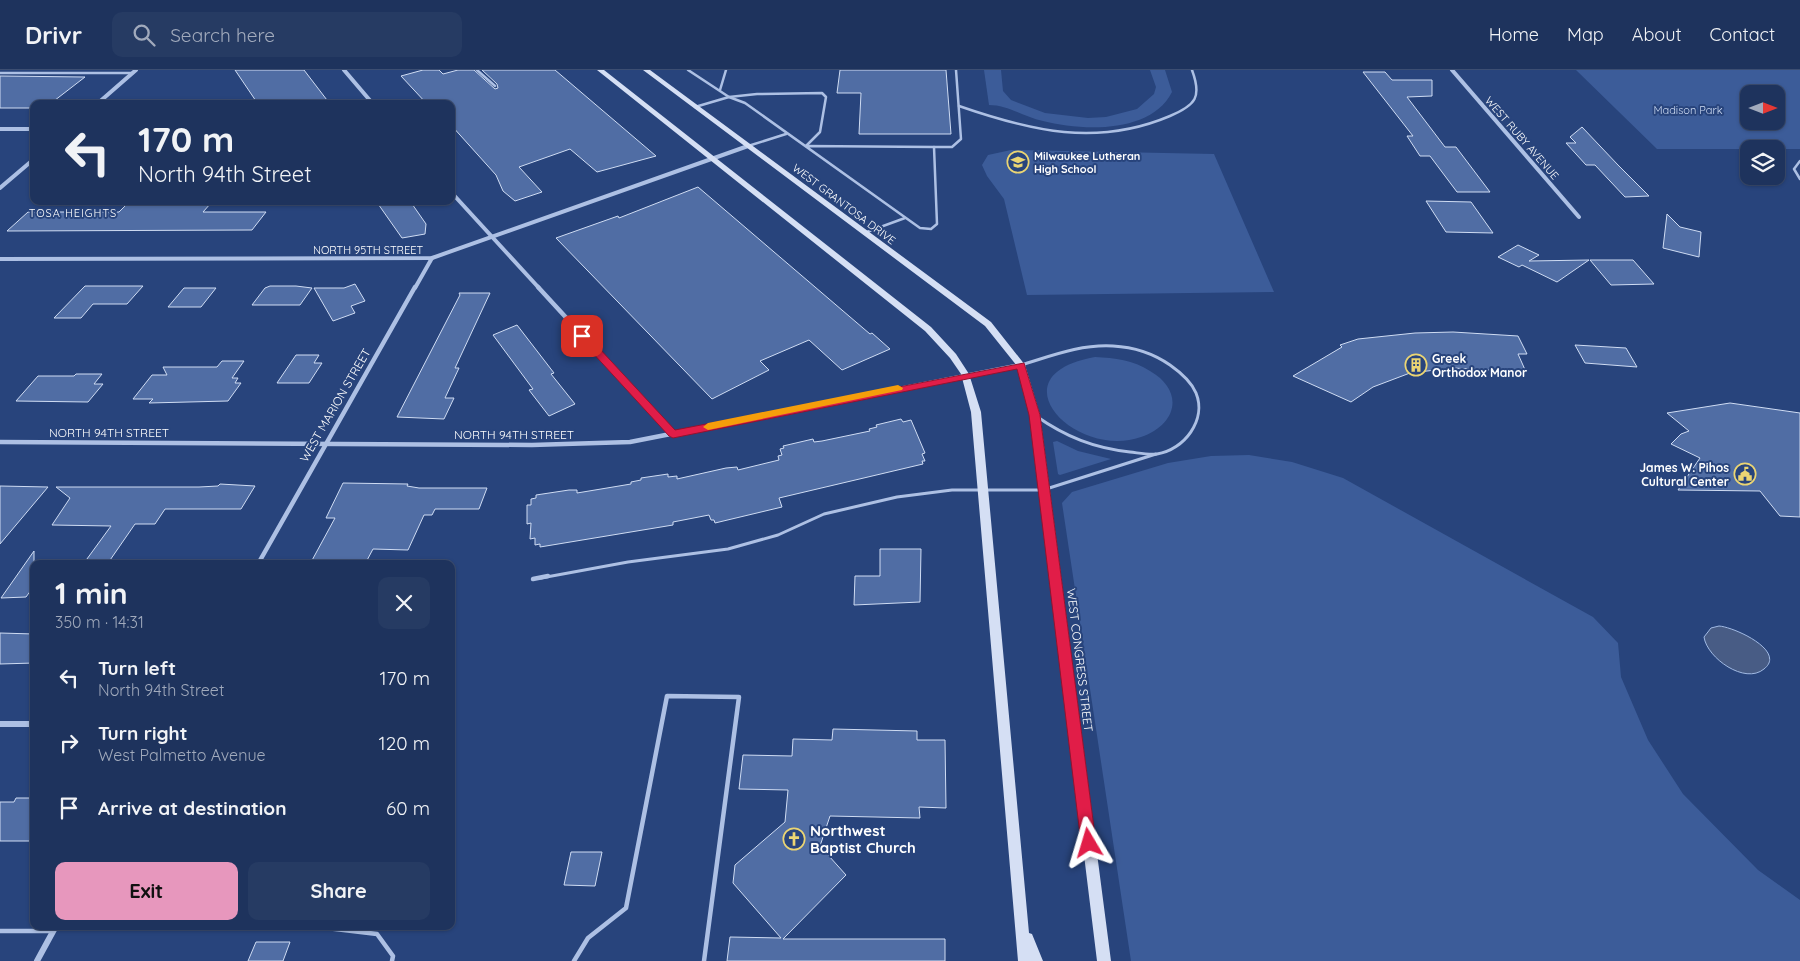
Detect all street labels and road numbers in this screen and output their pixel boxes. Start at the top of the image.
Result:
street label: WEST RUBY AVENUE [1482,94,1562,182]
street label: WEST GRANTOSA DRIVE [790,161,898,247]
street label: NORTH 95TH STREET [313,243,423,257]
street label: WEST MARION STREET [296,346,374,464]
street label: NORTH 94TH STREET [49,425,169,440]
street label: NORTH 94TH STREET [454,427,574,442]
street label: WEST CONGRESS STREET [1064,587,1096,733]

